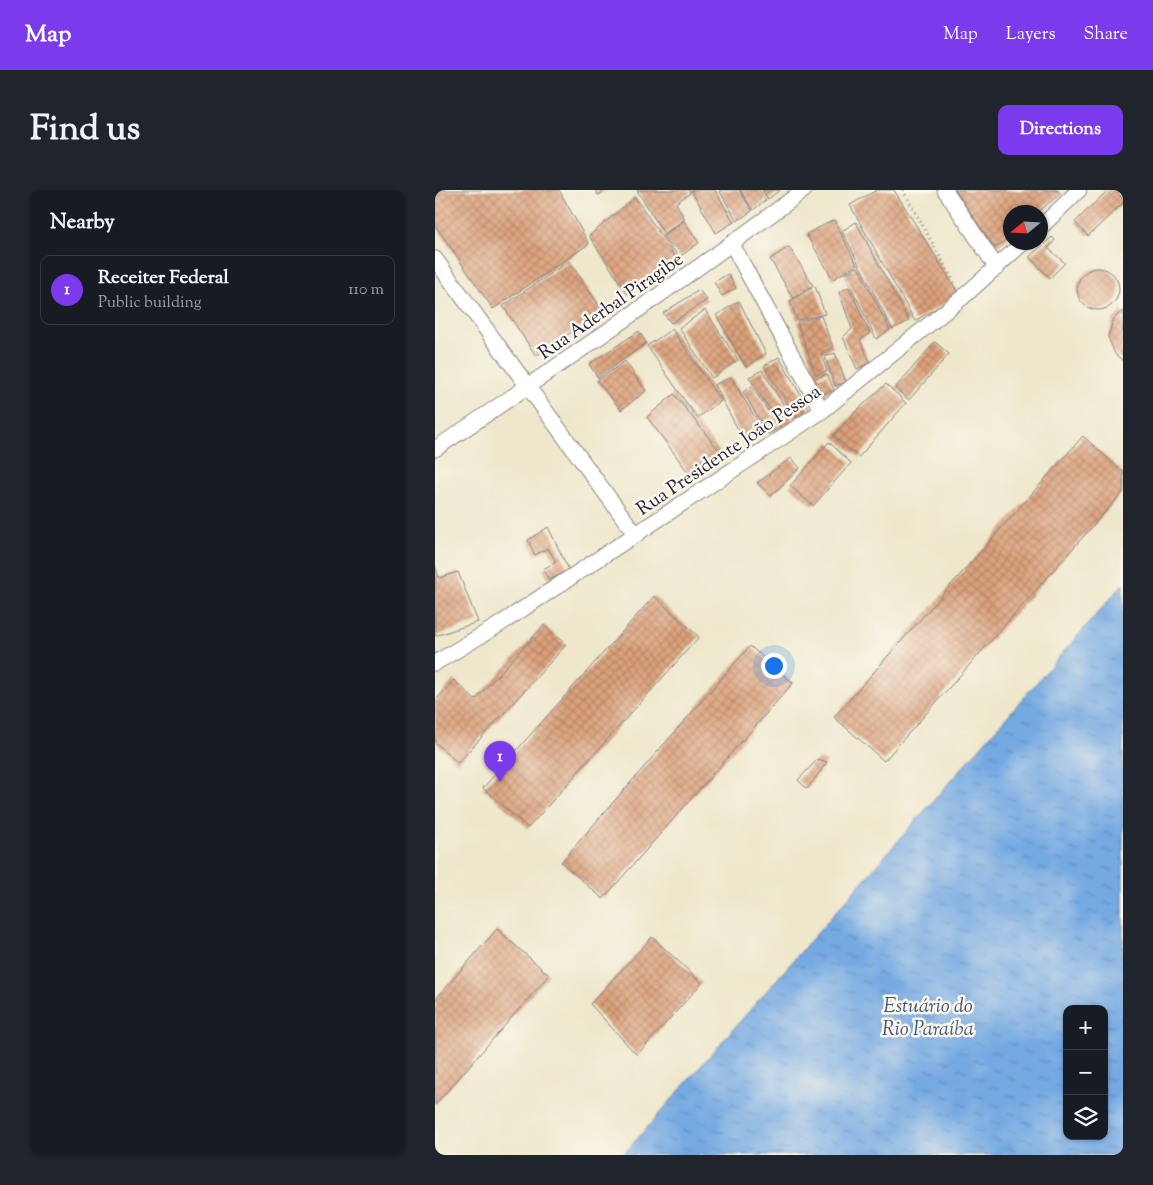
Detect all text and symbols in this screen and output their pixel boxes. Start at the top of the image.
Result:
text: Map [25,18,71,52]
text: Map [943,22,978,48]
text: Layers [1006,22,1056,48]
text: Share [1084,22,1128,48]
text: Find us [30,105,140,156]
button: Directions [998,105,1123,155]
north arrow [1003,205,1048,250]
text: Nearby [50,208,115,238]
street label: Rua Aderbal Piragibe [534,247,689,367]
text: Receiter Federal [98,265,229,292]
text: 1 [64,279,70,302]
text: 110 m [348,279,384,302]
text: Public building [98,292,202,315]
street label: Rua Presidente João Pessoa [632,379,827,523]
your location [761,653,787,679]
pin: 1 [484,741,516,782]
water label: Estuário do Rio Paraíba [882,993,974,1045]
map controls [1063,1005,1108,1140]
button: + [1063,1005,1108,1050]
button: − [1063,1050,1108,1095]
button: layers [1063,1095,1108,1140]

